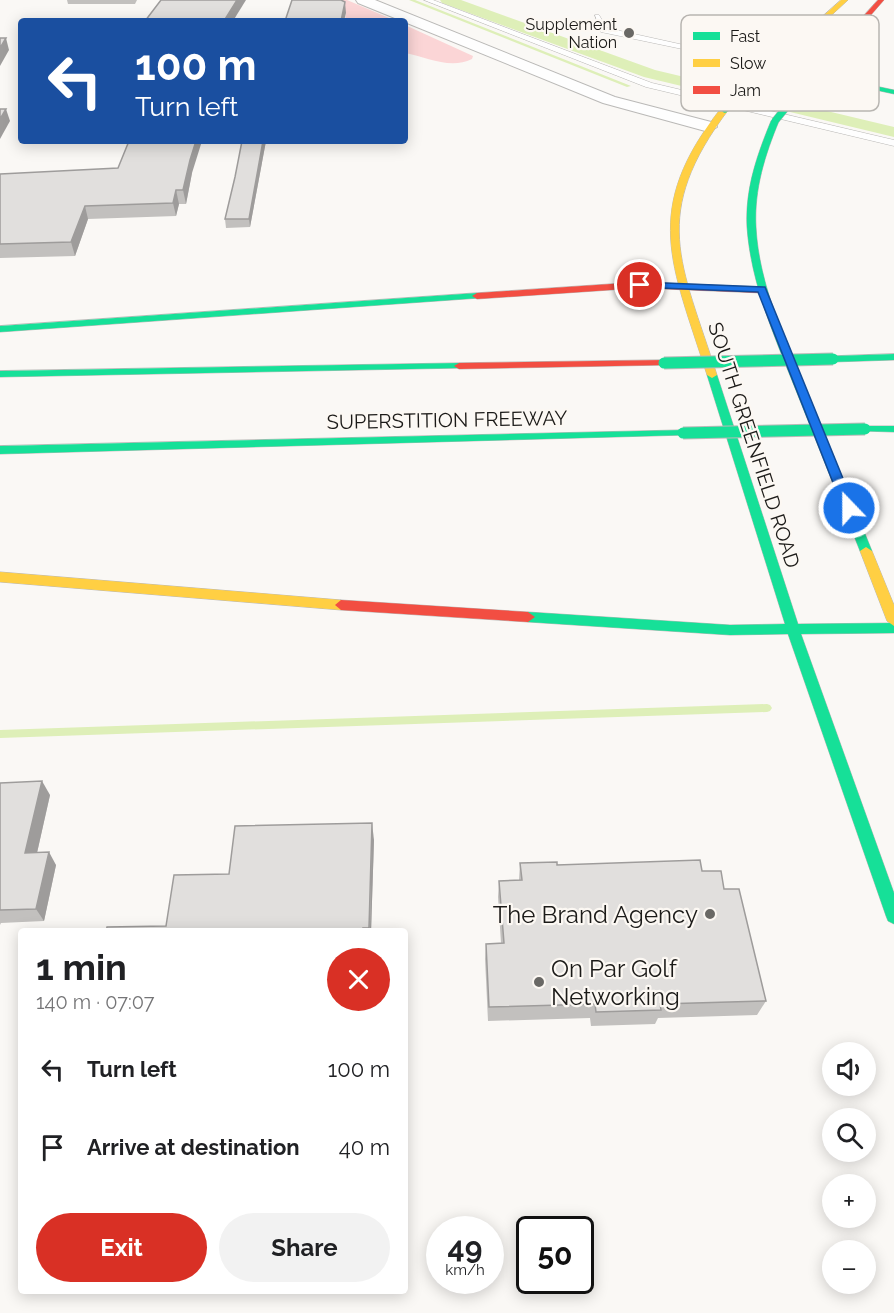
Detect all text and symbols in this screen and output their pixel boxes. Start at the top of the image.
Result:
place label: Supplement Nation [526,15,618,52]
legend [681,15,879,111]
marker: Supplement Nation [622,26,636,40]
text: Fast [730,27,761,46]
text: 100 m [135,41,257,90]
icon: left [36,42,114,120]
text: Slow [730,54,766,73]
text: Jam [730,81,761,100]
text: Turn left [135,91,238,122]
pin [614,259,665,310]
icon: arrive [623,268,656,301]
street label: SOUTH GREENFIELD ROAD [703,319,805,571]
street label: SUPERSTITION FREEWAY [326,406,568,434]
position arrow [817,476,881,540]
place label: The Brand Agency [493,900,698,929]
marker: The Brand Agency [703,907,717,921]
text: 1 min [36,946,127,988]
button: close [327,948,390,1011]
place label: On Par Golf Networking [551,954,680,1011]
marker: On Par Golf Networking [532,975,546,989]
text: 140 m · 07:07 [36,990,155,1014]
map controls [822,1042,876,1294]
button: sound [822,1042,876,1096]
icon: left [36,1053,69,1086]
text: Turn left [87,1056,177,1082]
text: 100 m [328,1056,390,1082]
button: search [822,1108,876,1162]
icon: arrive [36,1131,69,1164]
text: Arrive at destination [87,1134,300,1160]
text: 40 m [339,1134,390,1160]
button: + [822,1174,876,1228]
button: Exit [36,1213,207,1282]
button: Share [219,1213,390,1282]
speed limit sign: 50 [516,1216,594,1294]
text: 49 [448,1230,482,1265]
button: − [822,1240,876,1294]
text: km/h [445,1261,485,1279]

